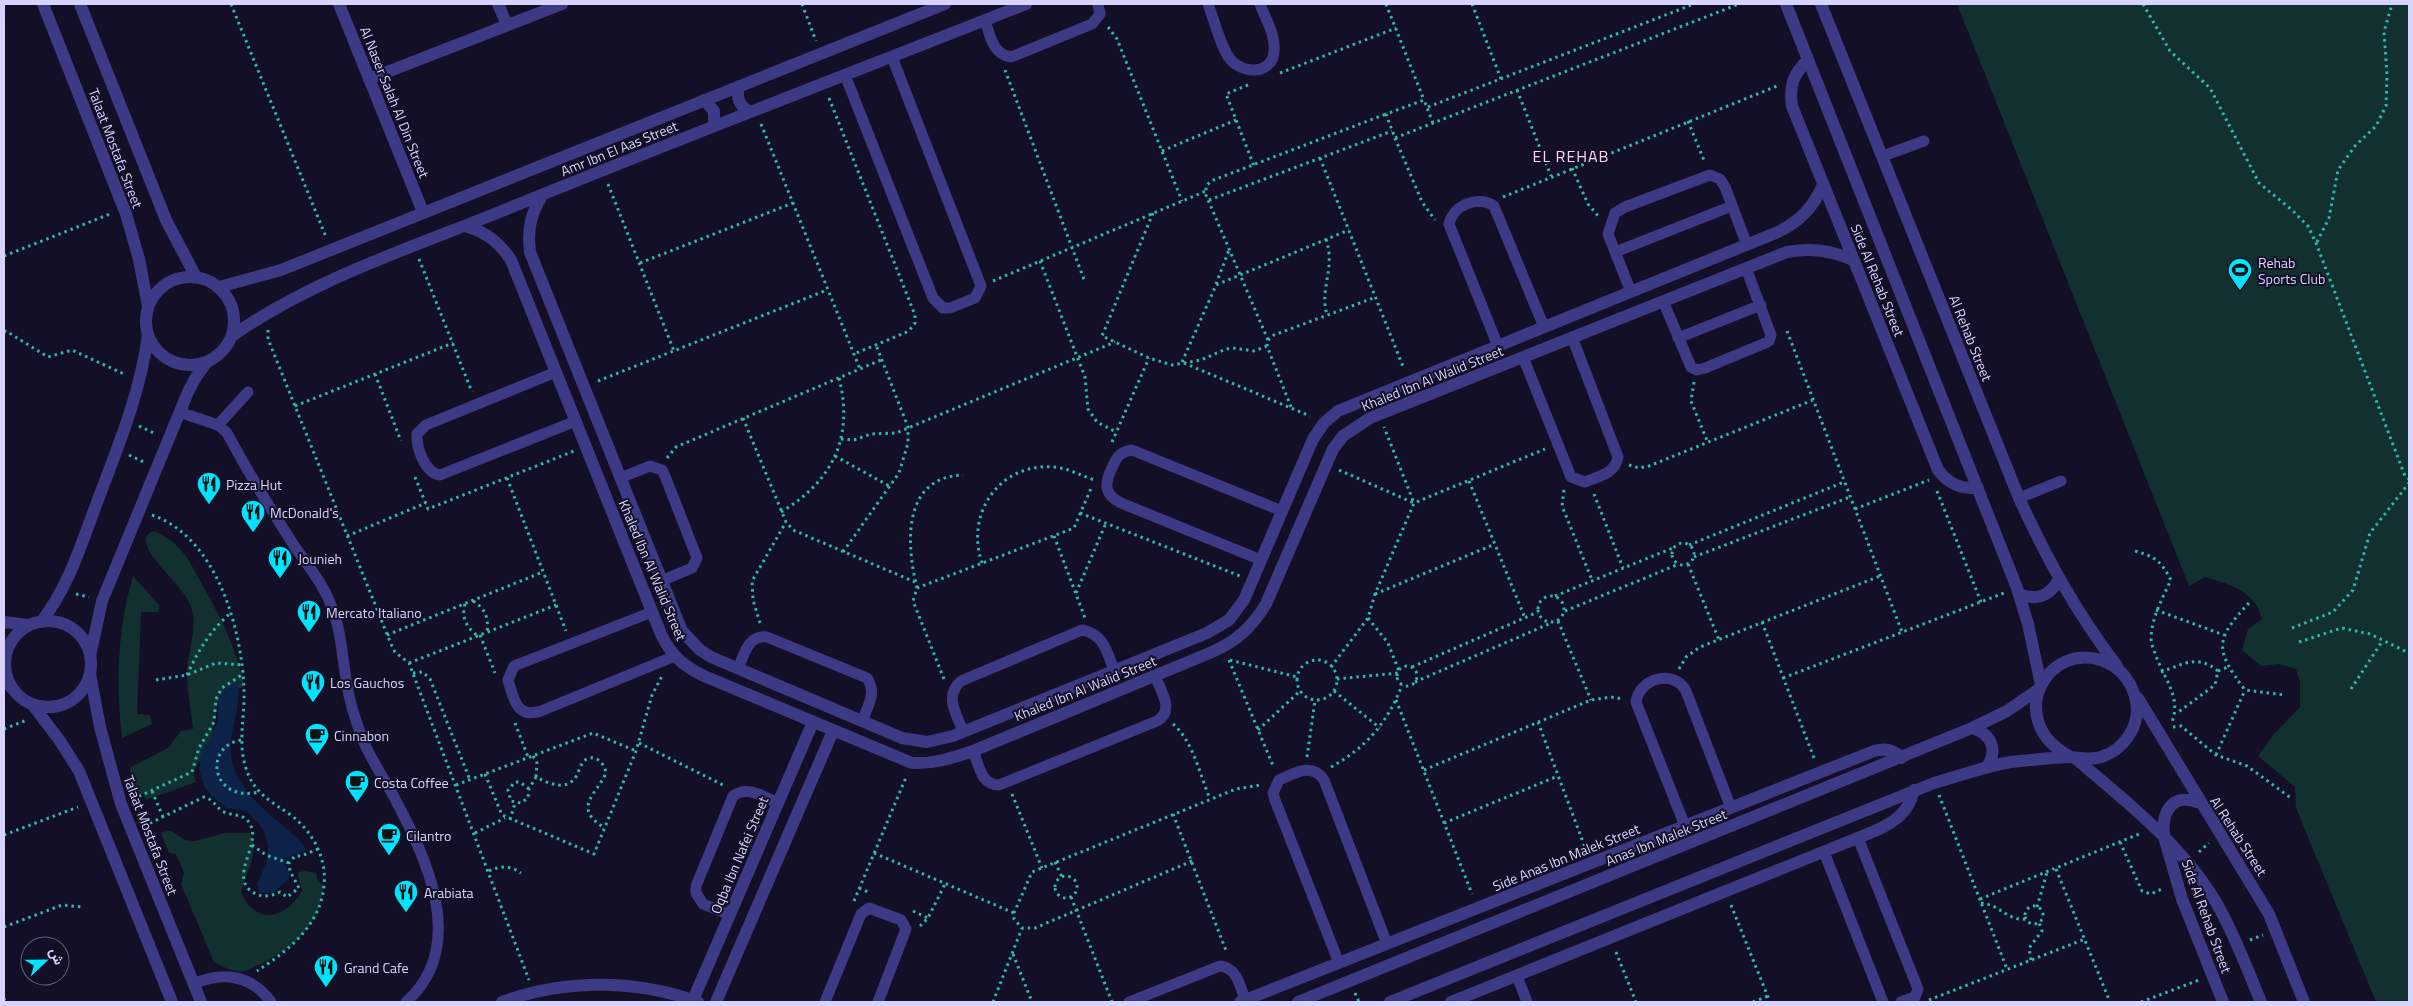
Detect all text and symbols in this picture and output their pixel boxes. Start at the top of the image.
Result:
street label: Al Naser Salah Al Din Street [355,23,435,181]
street label: Talaat Mostafa Street [83,85,149,211]
street label: Amr Ibn El Aas Street [557,115,681,181]
district label: EL REHAB [1533,144,1609,168]
street label: Side Al Rehab Street [1846,221,1910,339]
place label: Rehab Sports Club [2258,252,2325,289]
sports icon: Rehab Sports Club [2227,257,2253,291]
street label: Al Rehab Street [1944,292,1998,384]
street label: Khaled Ibn Al Walid Street [1358,340,1506,416]
restaurant icon: Pizza Hut [196,471,222,505]
place label: Pizza Hut [226,474,282,495]
street label: Khaled Ibn Al Walid Street [614,496,692,644]
restaurant icon: McDonald's [240,499,266,533]
place label: McDonald's [270,502,339,523]
restaurant icon: Jounieh [267,545,293,579]
place label: Jounieh [298,548,342,569]
restaurant icon: Mercato Italiano [296,599,322,633]
place label: Mercato Italiano [326,602,422,623]
street label: Khaled Ibn Al Walid Street [1011,650,1159,726]
restaurant icon: Los Gauchos [300,669,326,703]
place label: Los Gauchos [330,672,404,693]
cafe icon: Cinnabon [304,722,330,756]
place label: Cinnabon [334,725,389,746]
cafe icon: Costa Coffee [344,769,370,803]
street label: Talaat Mostafa Street [118,772,184,898]
place label: Costa Coffee [374,772,449,793]
street label: Al Rehab Street [2205,792,2273,880]
street label: Oqba Ibn Nafei Street [705,793,773,917]
street label: Anas Ibn Malek Street [1602,803,1730,871]
street label: Side Anas Ibn Malek Street [1489,818,1643,896]
cafe icon: Cilantro [376,822,402,856]
place label: Cilantro [406,825,451,846]
street label: Side Al Rehab Street [2177,856,2237,976]
restaurant icon: Arabiata [393,879,419,913]
place label: Arabiata [424,882,474,903]
north arrow [20,936,70,986]
text: ش [45,944,70,968]
restaurant icon: Grand Cafe [313,954,339,988]
place label: Grand Cafe [344,957,409,978]

